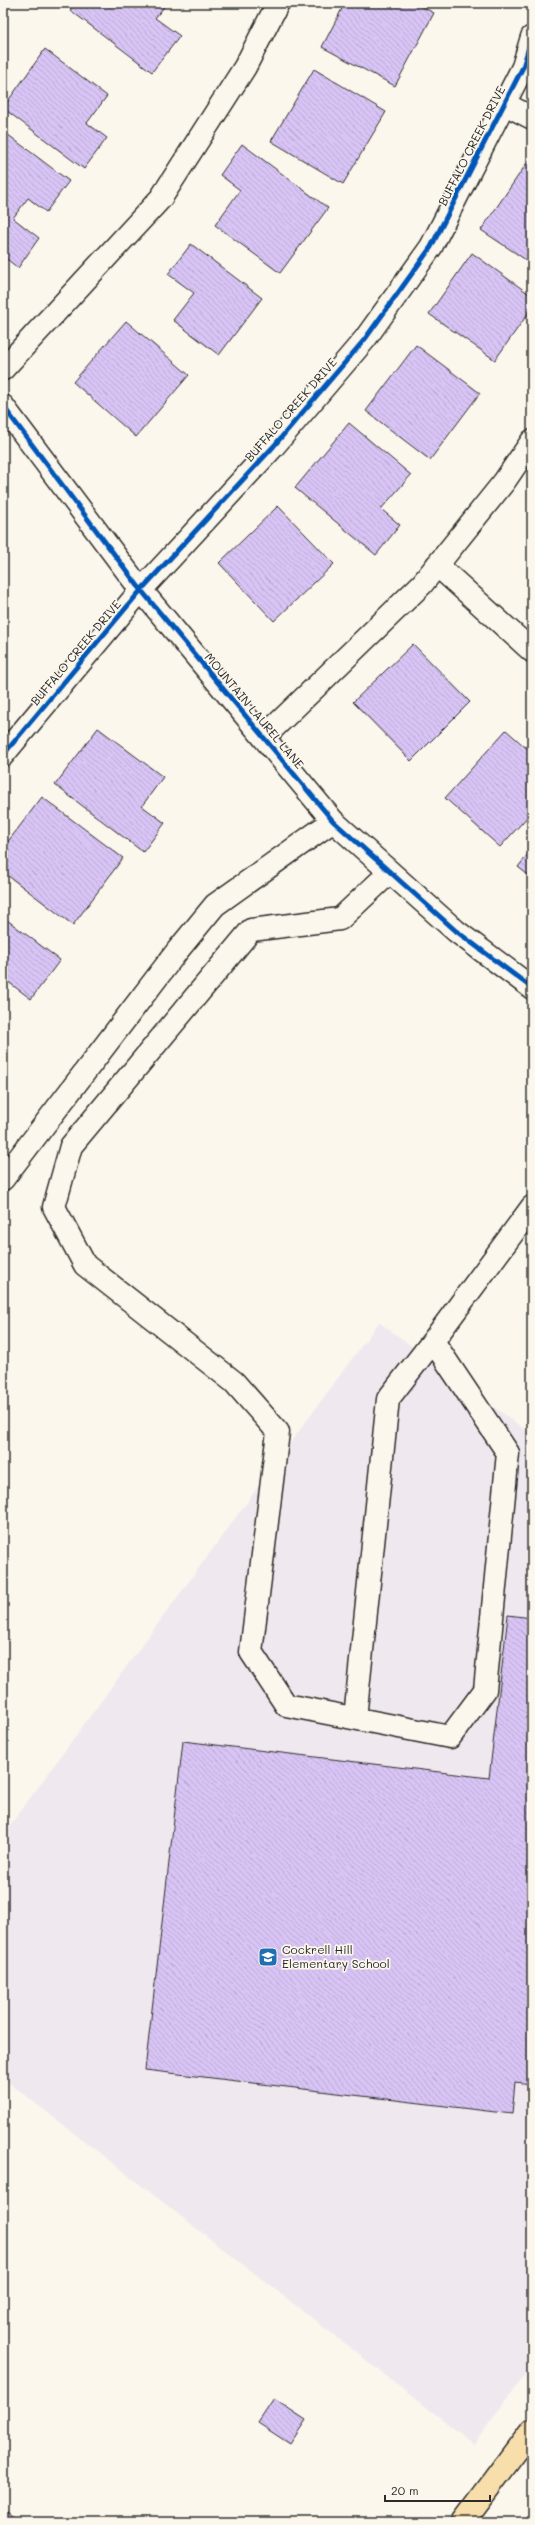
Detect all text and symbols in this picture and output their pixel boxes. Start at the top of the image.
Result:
street label: BUFFALO CREEK DRIVE [434,83,508,208]
street label: BUFFALO CREEK DRIVE [241,354,340,465]
street label: BUFFALO CREEK DRIVE [27,596,124,708]
street label: MOUNTAIN LAUREL LANE [202,649,308,772]
place label: Cockrell Hill Elementary School [282,1941,390,1971]
school or university icon: Cockrell Hill Elementary School [257,1946,279,1968]
scale bar [385,2477,490,2503]
text: 20 m [391,2482,419,2498]

